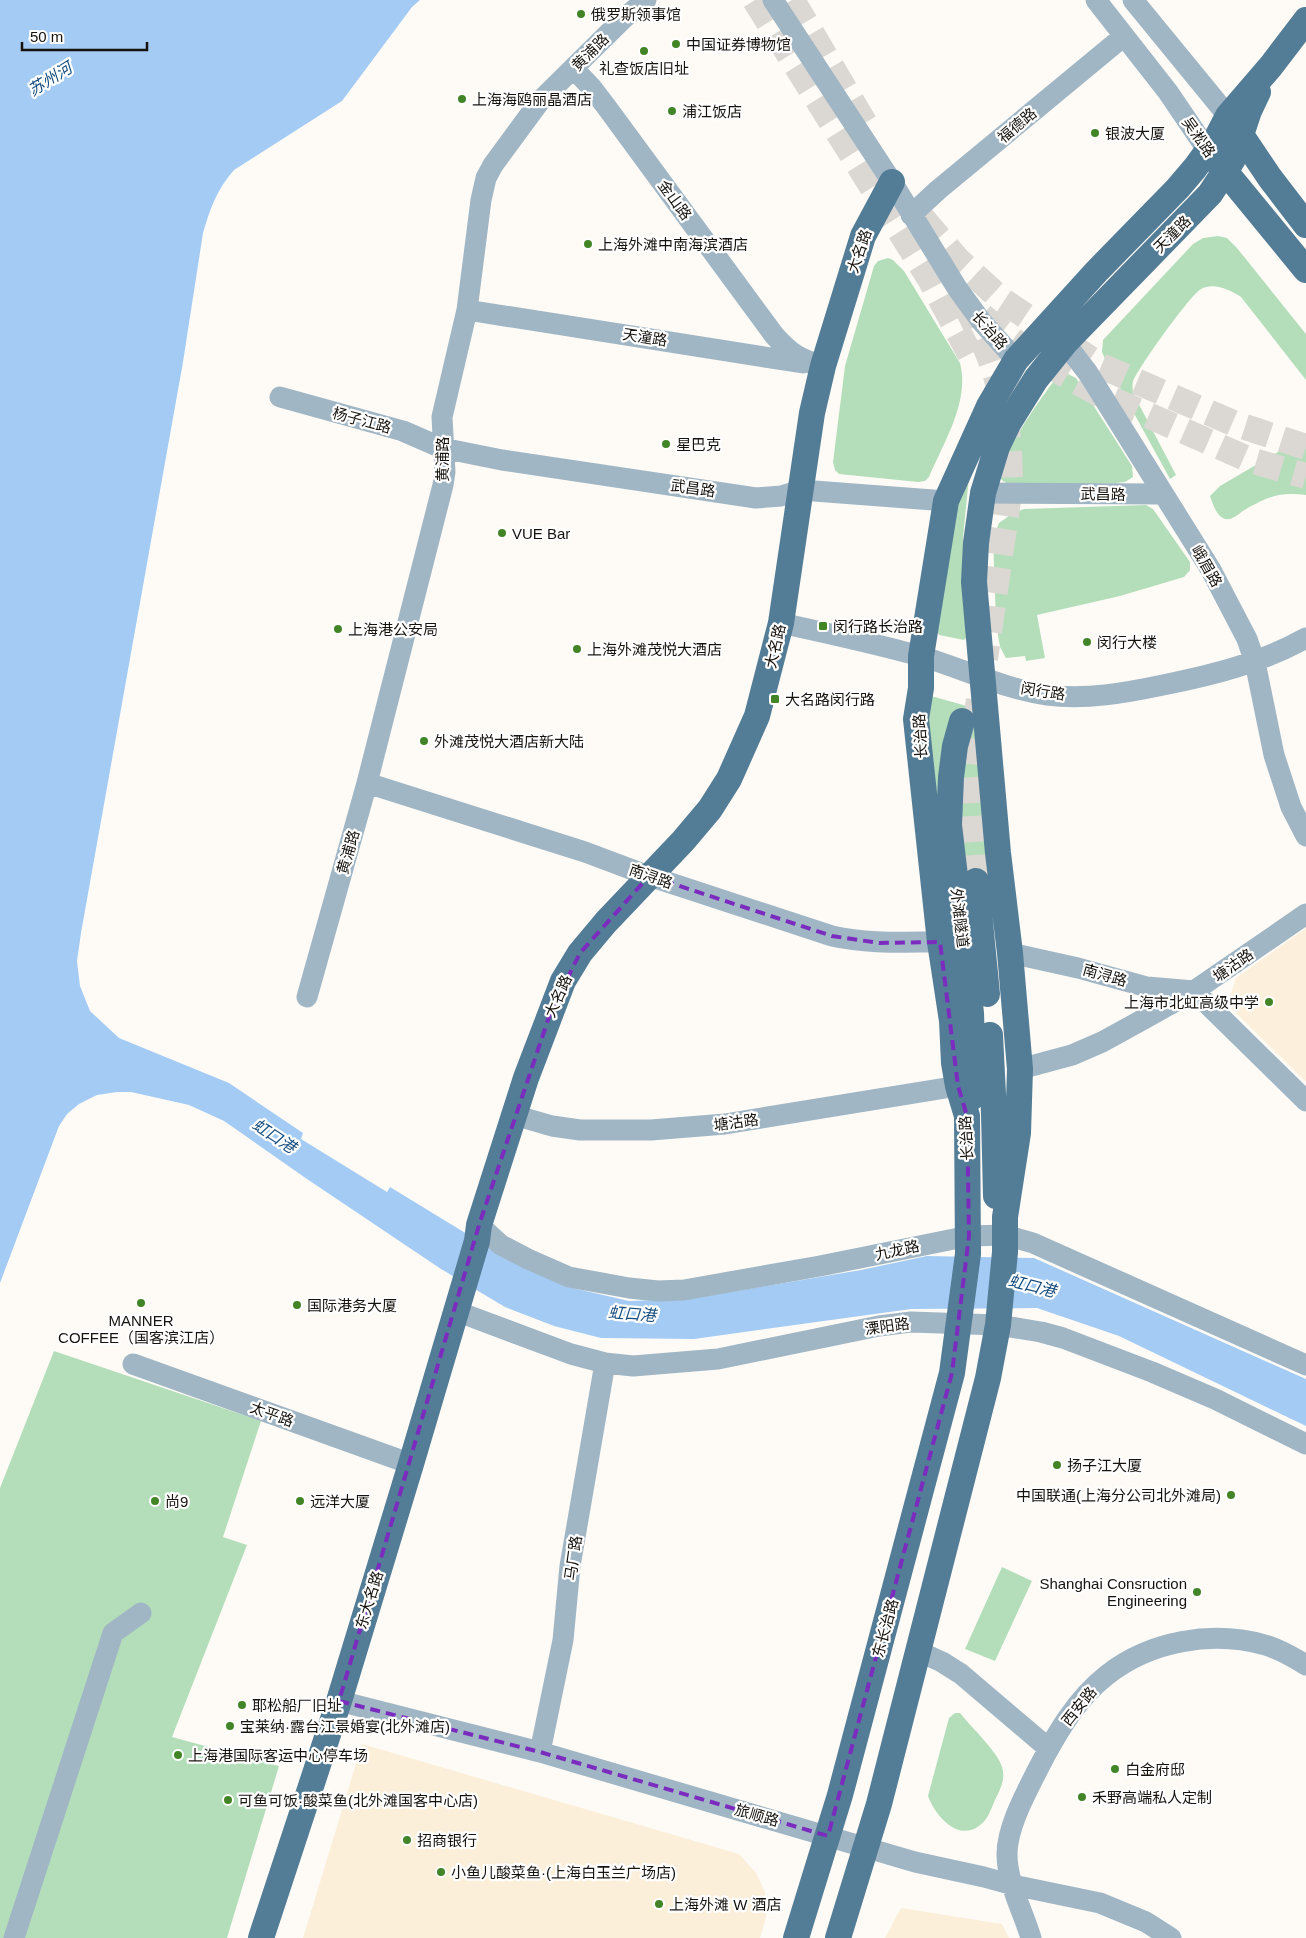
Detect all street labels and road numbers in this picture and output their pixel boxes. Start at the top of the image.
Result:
street label: 黄浦路 [568,30,612,74]
street label: 福德路 [994,104,1040,146]
street label: 吴淞路 [1179,114,1219,160]
street label: 金山路 [655,177,695,223]
street label: 天潼路 [1150,212,1194,256]
street label: 大名路 [844,227,874,275]
street label: 长治路 [969,307,1011,353]
street label: 天潼路 [621,325,669,349]
street label: 杨子江路 [331,404,393,436]
street label: 黄浦路 [434,436,451,482]
street label: 武昌路 [670,476,716,500]
street label: 武昌路 [1080,485,1126,503]
street label: 峨眉路 [1188,542,1226,590]
street label: 大名路 [762,622,788,670]
street label: 闵行路 [1019,679,1067,703]
street label: 长治路 [910,713,930,759]
street label: 黄浦路 [334,828,362,876]
street label: 南浔路 [627,861,675,891]
street label: 外滩隧道 [948,887,972,949]
street label: 塘沽路 [1210,945,1256,985]
street label: 南浔路 [1081,961,1129,989]
street label: 大名路 [541,972,575,1020]
street label: 塘沽路 [713,1110,759,1134]
street label: 长治路 [956,1115,976,1161]
street label: 九龙路 [873,1237,921,1263]
street label: 溧阳路 [864,1314,910,1338]
street label: 太平路 [248,1398,296,1430]
street label: 马厂路 [561,1535,585,1581]
street label: 东大名路 [352,1569,386,1631]
street label: 东长治路 [869,1597,901,1659]
street label: 西安路 [1058,1683,1100,1729]
street label: 旅顺路 [733,1801,781,1829]

